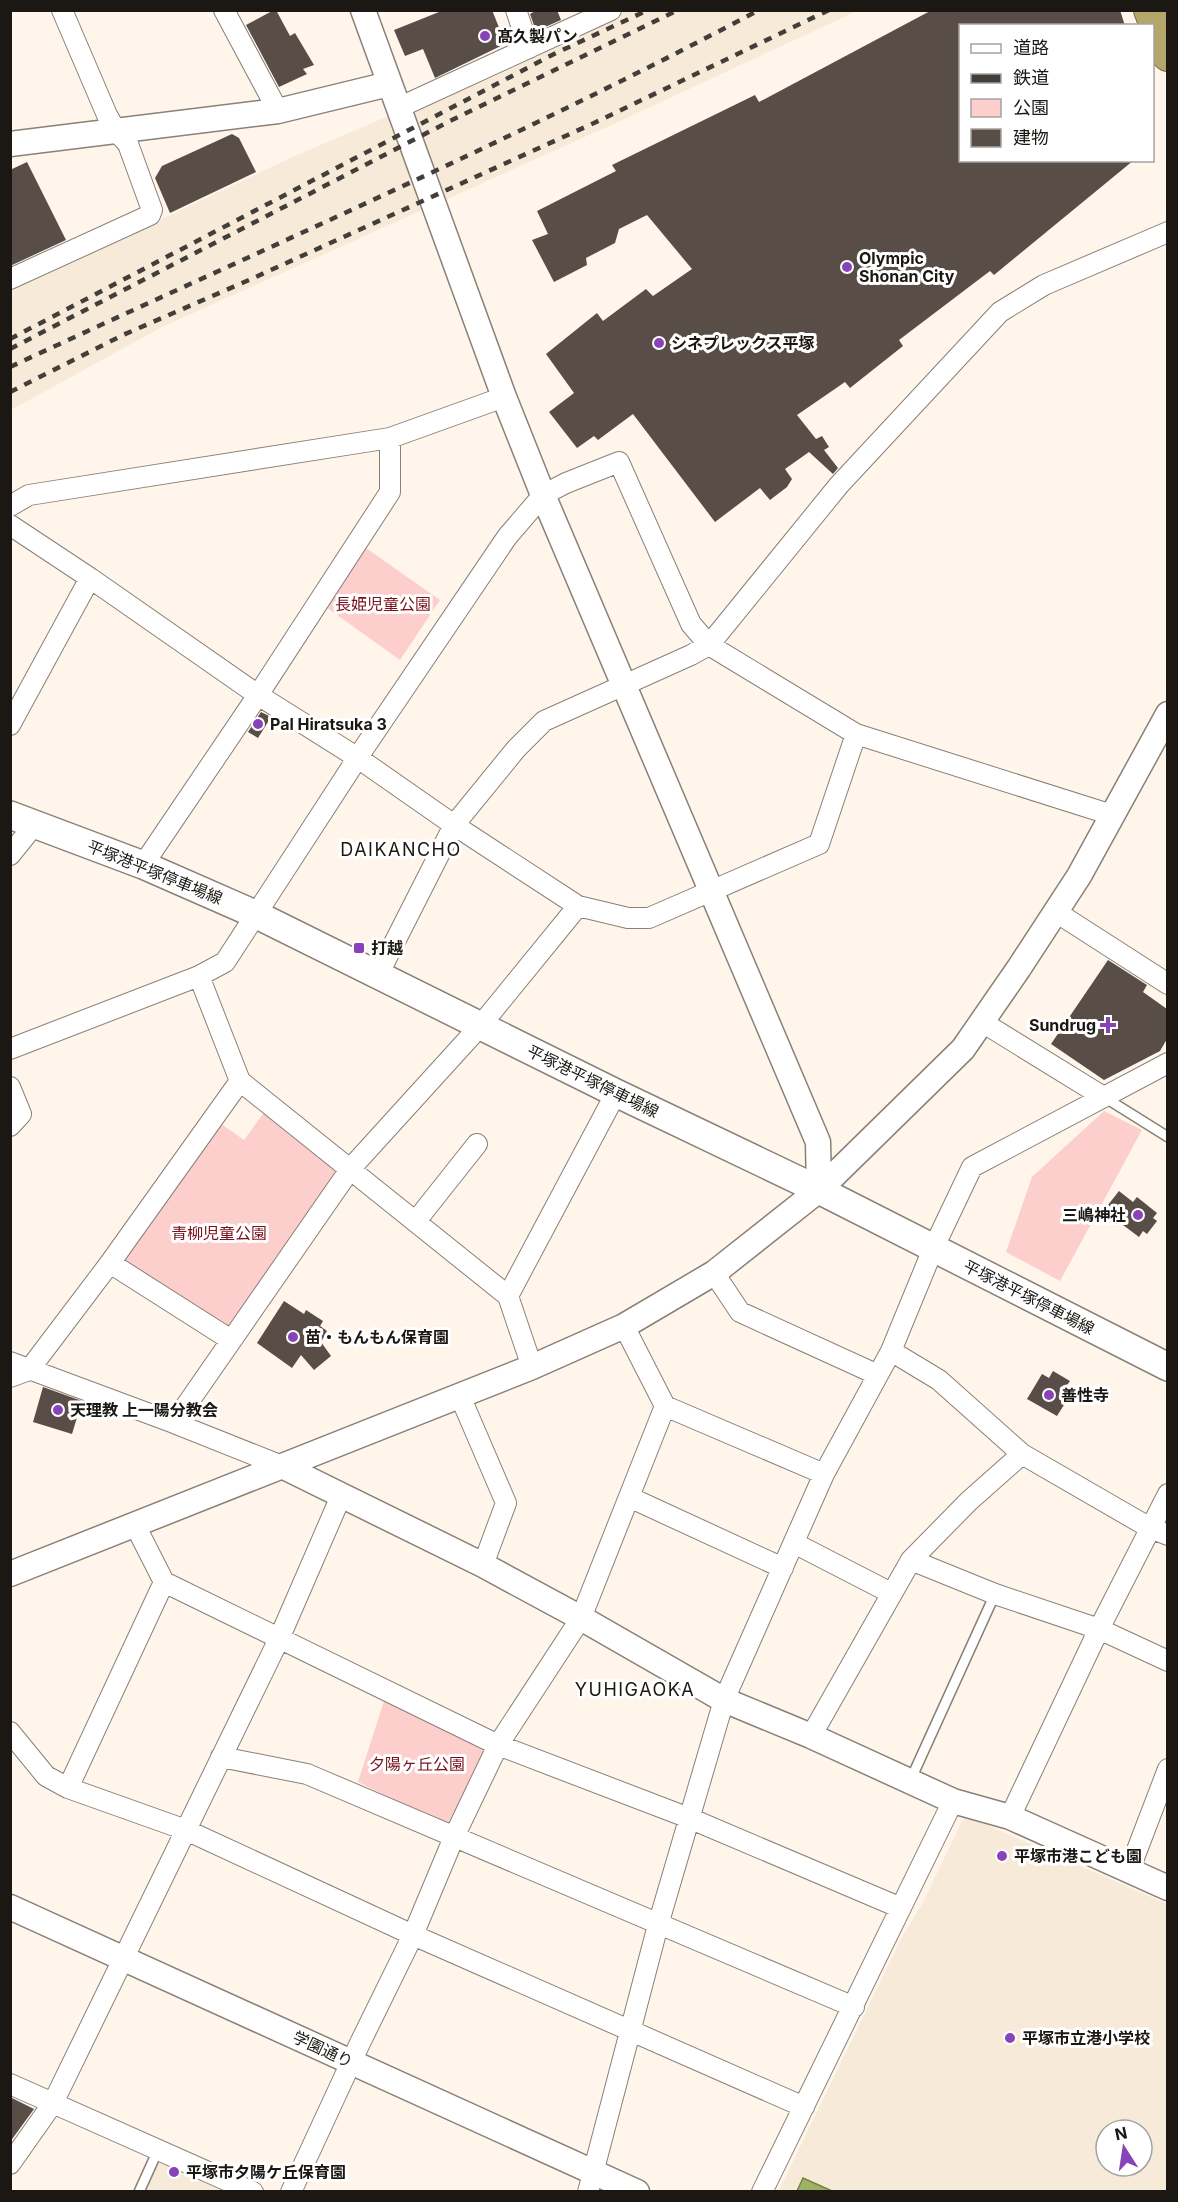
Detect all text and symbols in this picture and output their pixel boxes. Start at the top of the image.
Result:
legend [959,24,1154,162]
place label: 髙久製パン [497,26,578,46]
marker: 髙久製パン [478,29,492,43]
text: 道路 [1013,37,1049,58]
text: 鉄道 [1013,67,1049,88]
text: 公園 [1013,97,1049,118]
text: 建物 [1013,127,1049,148]
place label: Olympic Shonan City [859,248,955,286]
marker: Olympic Shonan City [840,260,854,274]
place label: シネプレックス平塚 [671,333,815,353]
marker: シネプレックス平塚 [652,336,666,350]
park label: 長姫児童公園 [335,594,431,614]
place label: Pal Hiratsuka 3 [270,714,387,734]
marker: Pal Hiratsuka 3 [251,717,265,731]
street label: 平塚港平塚停車場線 [84,836,226,908]
district label: DAIKANCHO [340,839,462,860]
place label: 打越 [371,938,403,958]
marker: 打越 [352,941,366,955]
place label: Sundrug [1029,1015,1096,1035]
marker: Sundrug [1101,1018,1115,1032]
street label: 平塚港平塚停車場線 [524,1040,662,1122]
place label: 三嶋神社 [1062,1205,1126,1225]
marker: 三嶋神社 [1131,1208,1145,1222]
park label: 青柳児童公園 [171,1223,267,1243]
street label: 平塚港平塚停車場線 [960,1255,1098,1339]
place label: 苗・もんもん保育園 [305,1327,449,1347]
marker: 苗・もんもん保育園 [286,1330,300,1344]
place label: 善性寺 [1061,1385,1109,1405]
marker: 善性寺 [1042,1388,1056,1402]
place label: 天理教 上一陽分教会 [70,1400,218,1420]
marker: 天理教 上一陽分教会 [51,1403,65,1417]
district label: YUHIGAOKA [575,1679,695,1700]
park label: 夕陽ヶ丘公園 [369,1754,465,1774]
place label: 平塚市港こども園 [1014,1846,1142,1866]
marker: 平塚市港こども園 [995,1849,1009,1863]
street label: 学園通り [290,2026,356,2072]
place label: 平塚市立港小学校 [1022,2028,1150,2048]
marker: 平塚市立港小学校 [1003,2031,1017,2045]
north arrow [1094,2118,1154,2178]
text: N [1113,2122,1129,2144]
place label: 平塚市夕陽ケ丘保育園 [186,2162,346,2182]
marker: 平塚市夕陽ケ丘保育園 [167,2165,181,2179]

